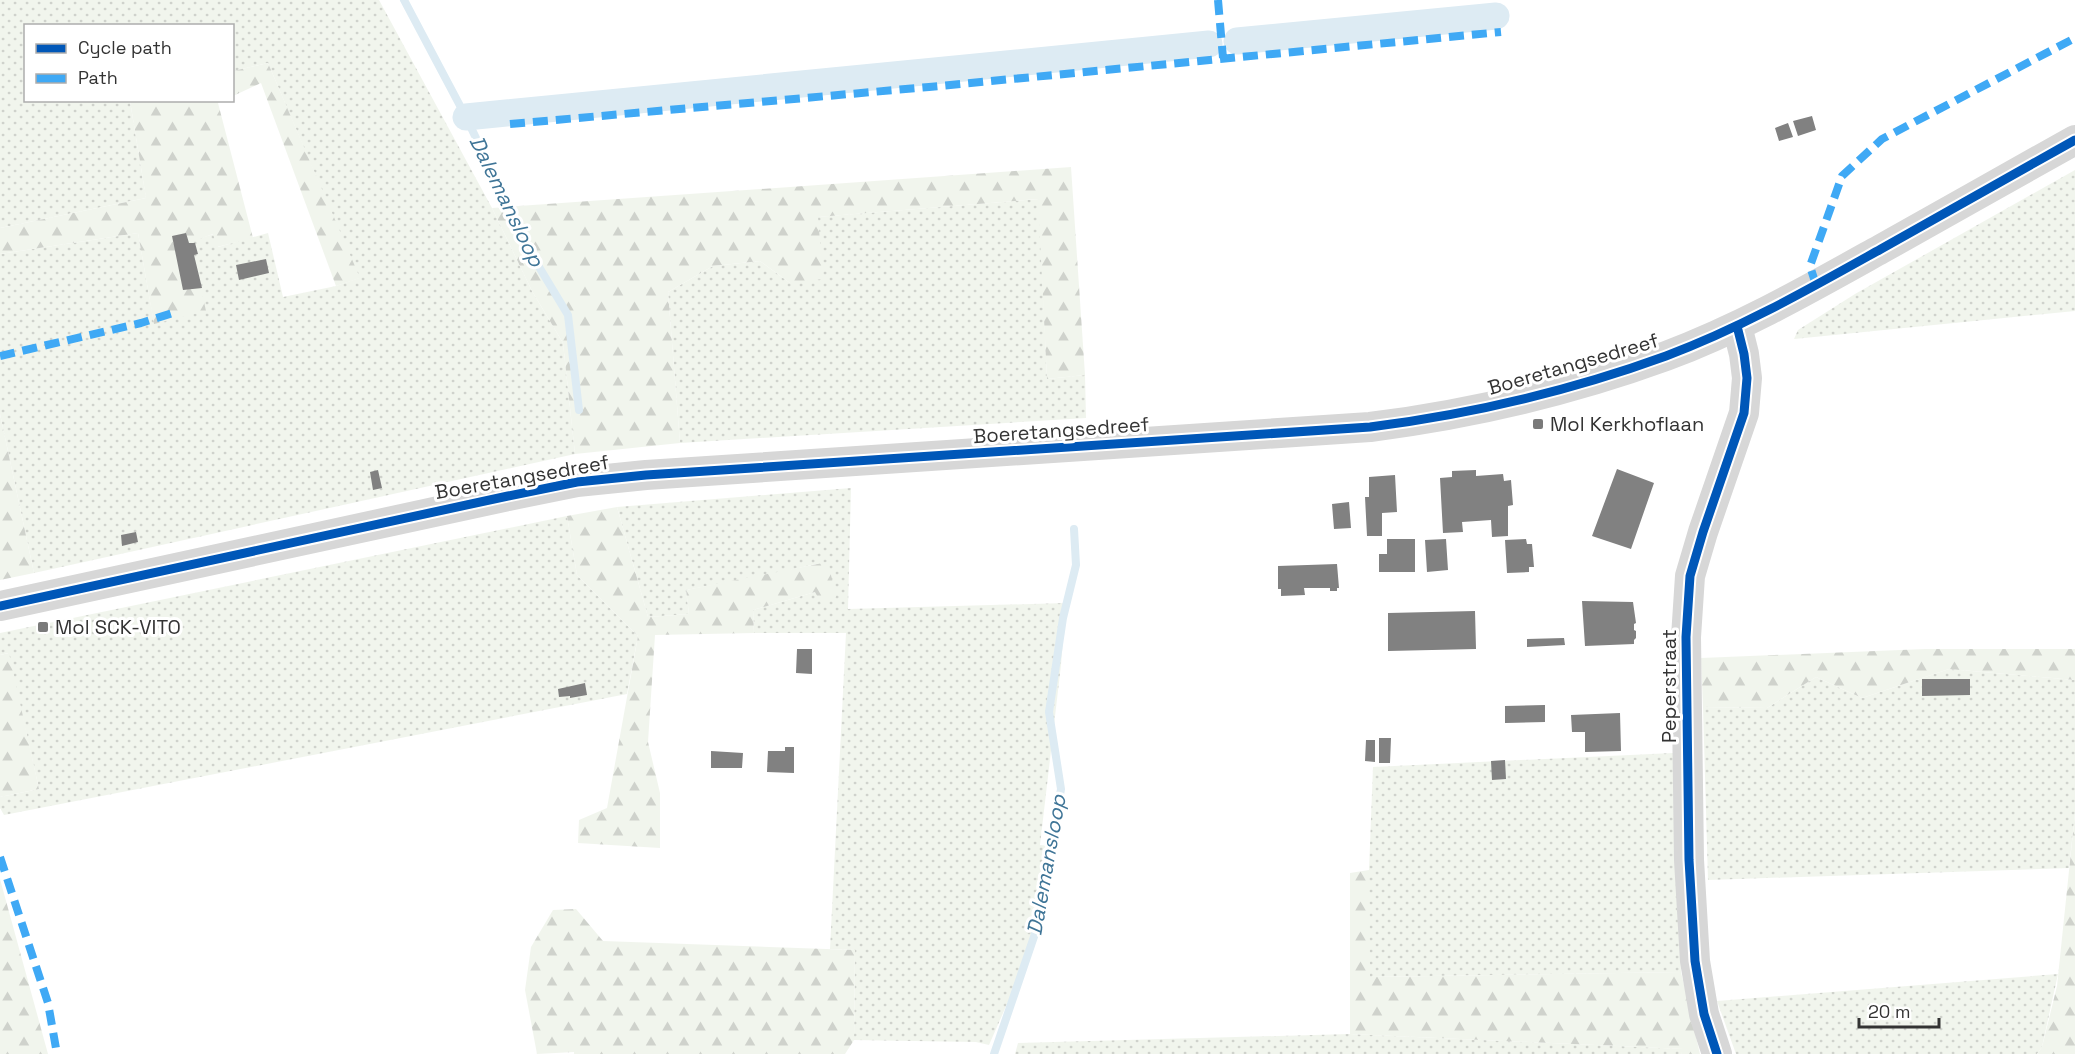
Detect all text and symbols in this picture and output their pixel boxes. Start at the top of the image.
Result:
legend [24,24,234,102]
text: Cycle path [78,36,172,59]
text: Path [78,66,118,89]
water label: Dalemansloop [464,131,551,272]
street label: Boeretangsedreef [1485,327,1661,401]
street label: Boeretangsedreef [972,411,1150,449]
place label: Mol Kerkhoflaan [1550,411,1704,437]
marker: Mol Kerkhoflaan [1531,417,1545,431]
street label: Boeretangsedreef [433,449,611,505]
place label: Mol SCK-VITO [55,614,181,640]
marker: Mol SCK-VITO [36,620,50,634]
street label: Peperstraat [1656,629,1682,743]
water label: Dalemansloop [1020,791,1072,937]
scale bar [1859,991,1938,1029]
text: 20 m [1868,1000,1911,1023]

